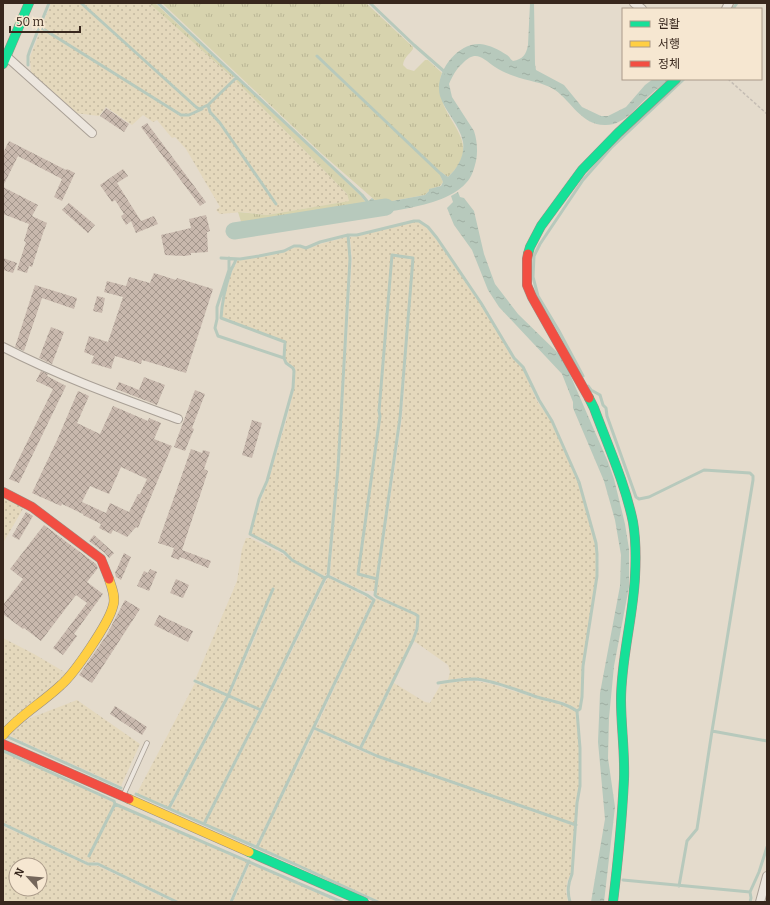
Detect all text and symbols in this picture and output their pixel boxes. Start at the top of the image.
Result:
scale bar [10,8,80,34]
legend [622,8,762,80]
text: 50 m [16,15,45,29]
text: 원활 [658,17,680,31]
text: 서행 [658,37,680,51]
text: 정체 [658,57,680,71]
north arrow [8,857,48,897]
text: N [12,866,27,879]

